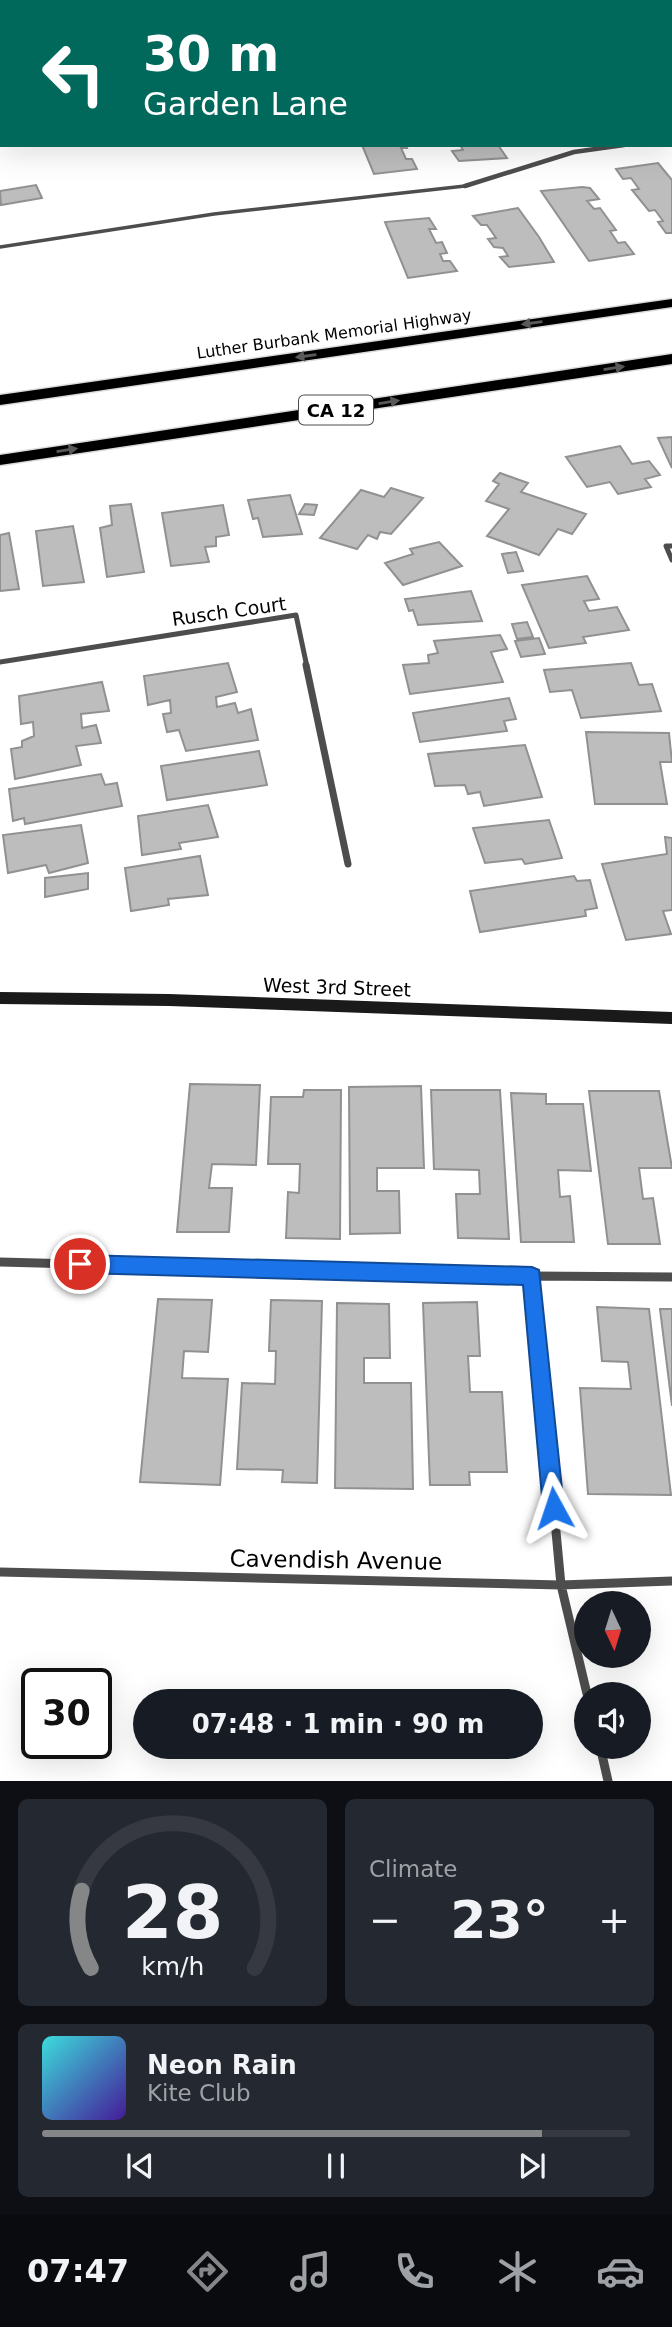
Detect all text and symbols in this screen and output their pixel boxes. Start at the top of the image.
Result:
text: 30 m [143,26,279,83]
icon: left [28,28,119,119]
text: Garden Lane [143,85,348,123]
street label: Luther Burbank Memorial Highway [195,305,473,363]
one-way arrow [521,318,543,329]
one-way arrow [295,350,317,361]
one-way arrow [604,362,626,373]
road number: CA 12 [299,396,373,424]
one-way arrow [379,396,401,407]
one-way arrow [57,444,79,455]
street label: Rusch Court [171,592,287,630]
street label: West 3rd Street [263,973,411,1001]
pin [50,1234,110,1294]
icon: arrive [61,1245,99,1283]
position arrow [517,1471,591,1545]
street label: Cavendish Avenue [229,1545,443,1575]
north arrow [574,1591,651,1668]
map controls [574,1591,651,1759]
speed limit sign: 30 [21,1668,112,1759]
button: sound [574,1682,651,1759]
text: 07:48 · 1 min · 90 m [192,1709,484,1739]
text: Climate [369,1856,458,1882]
text: 28 [122,1871,223,1956]
text: 23° [450,1890,549,1950]
text: − [369,1898,401,1942]
text: + [598,1898,630,1942]
text: km/h [141,1952,204,1981]
text: Neon Rain [147,2050,297,2080]
text: Kite Club [147,2080,251,2106]
icon: previous [121,2147,159,2185]
icon: pause [317,2147,355,2185]
icon: next [513,2147,551,2185]
icon: directions [183,2247,232,2296]
icon: music [286,2247,335,2296]
icon: phone [390,2247,439,2296]
icon: climate [493,2247,542,2296]
icon: car [596,2247,645,2296]
text: 07:47 [27,2252,129,2290]

